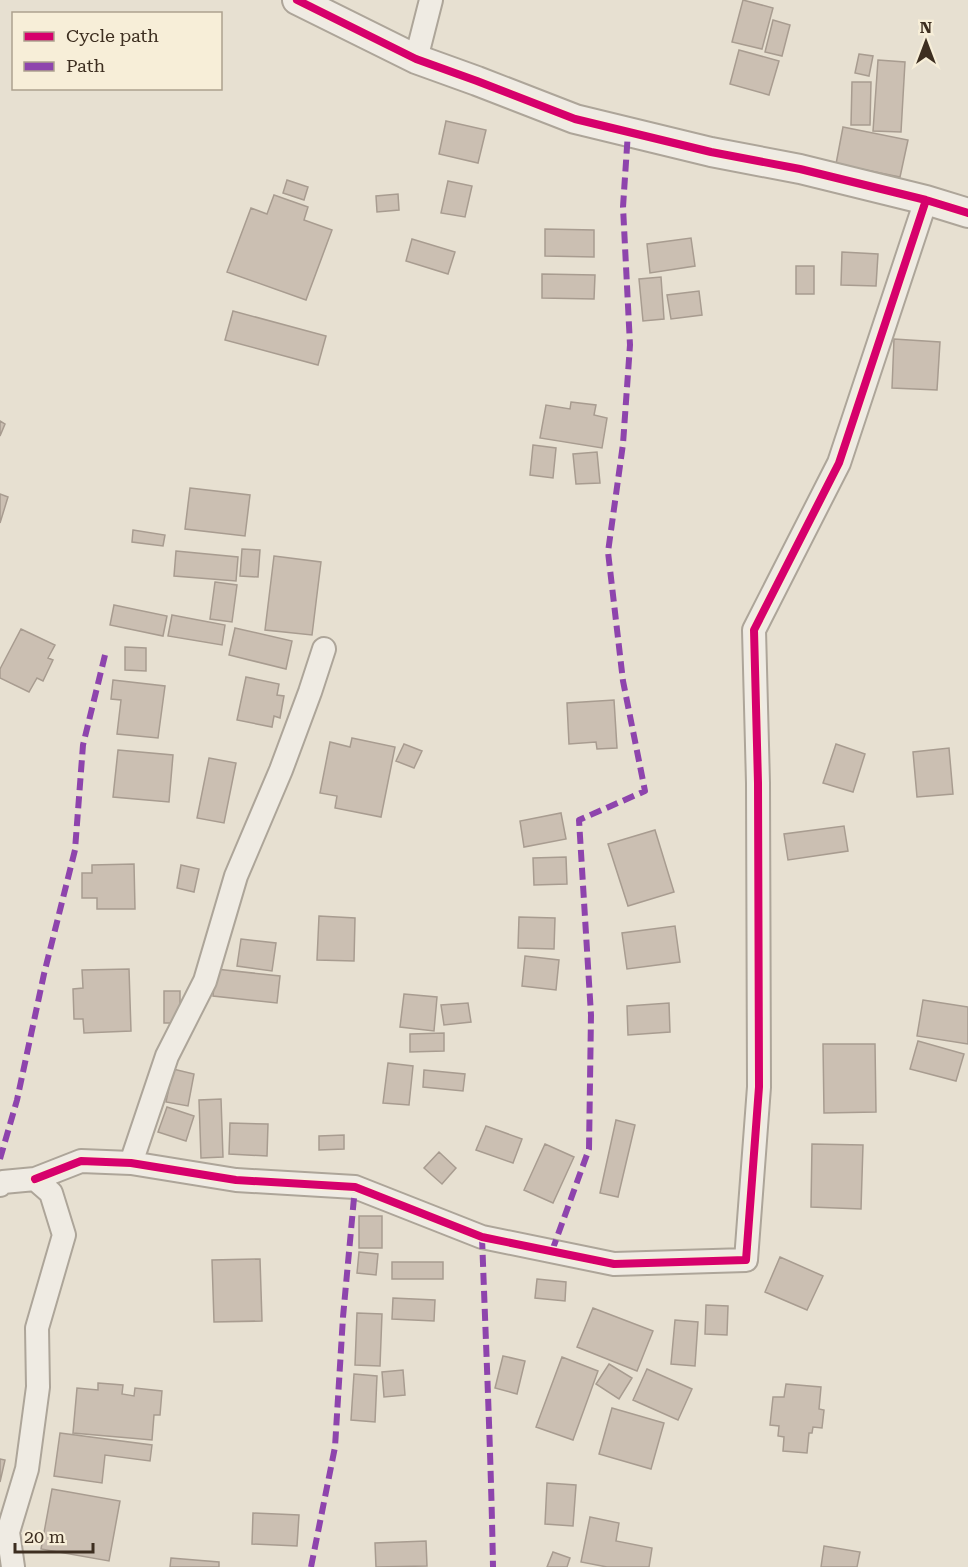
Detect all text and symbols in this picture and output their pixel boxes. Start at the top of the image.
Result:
legend [12,12,222,90]
north arrow [896,12,956,72]
text: N [920,18,932,37]
text: Cycle path [66,25,159,46]
text: Path [66,55,105,76]
scale bar [15,1516,93,1554]
text: 20 m [24,1526,65,1547]

